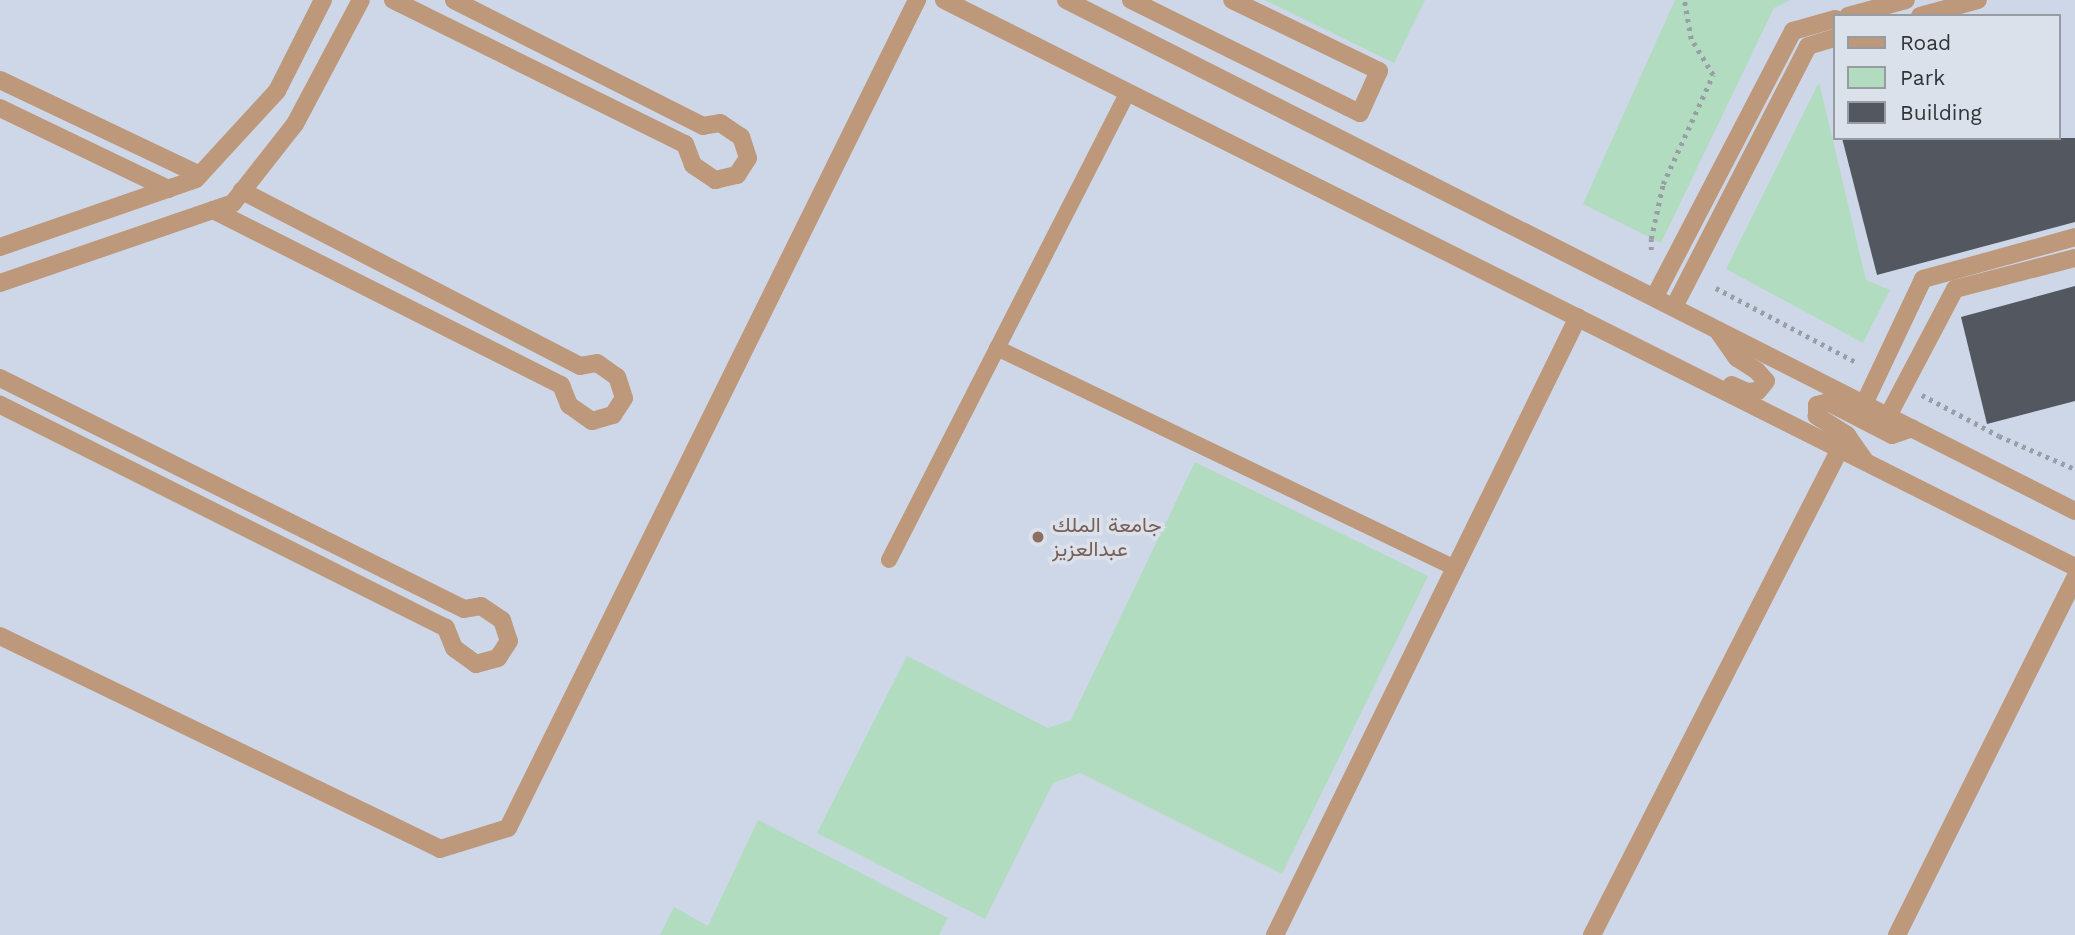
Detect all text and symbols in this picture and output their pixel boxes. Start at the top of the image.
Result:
legend [1834,14,2061,140]
text: Road [1900,30,1951,55]
text: Park [1900,65,1945,90]
text: Building [1900,100,1982,125]
place label: جامعة الملك عبدالعزيز [1052,512,1162,562]
marker: جامعة الملك عبدالعزيز [1030,529,1046,545]

